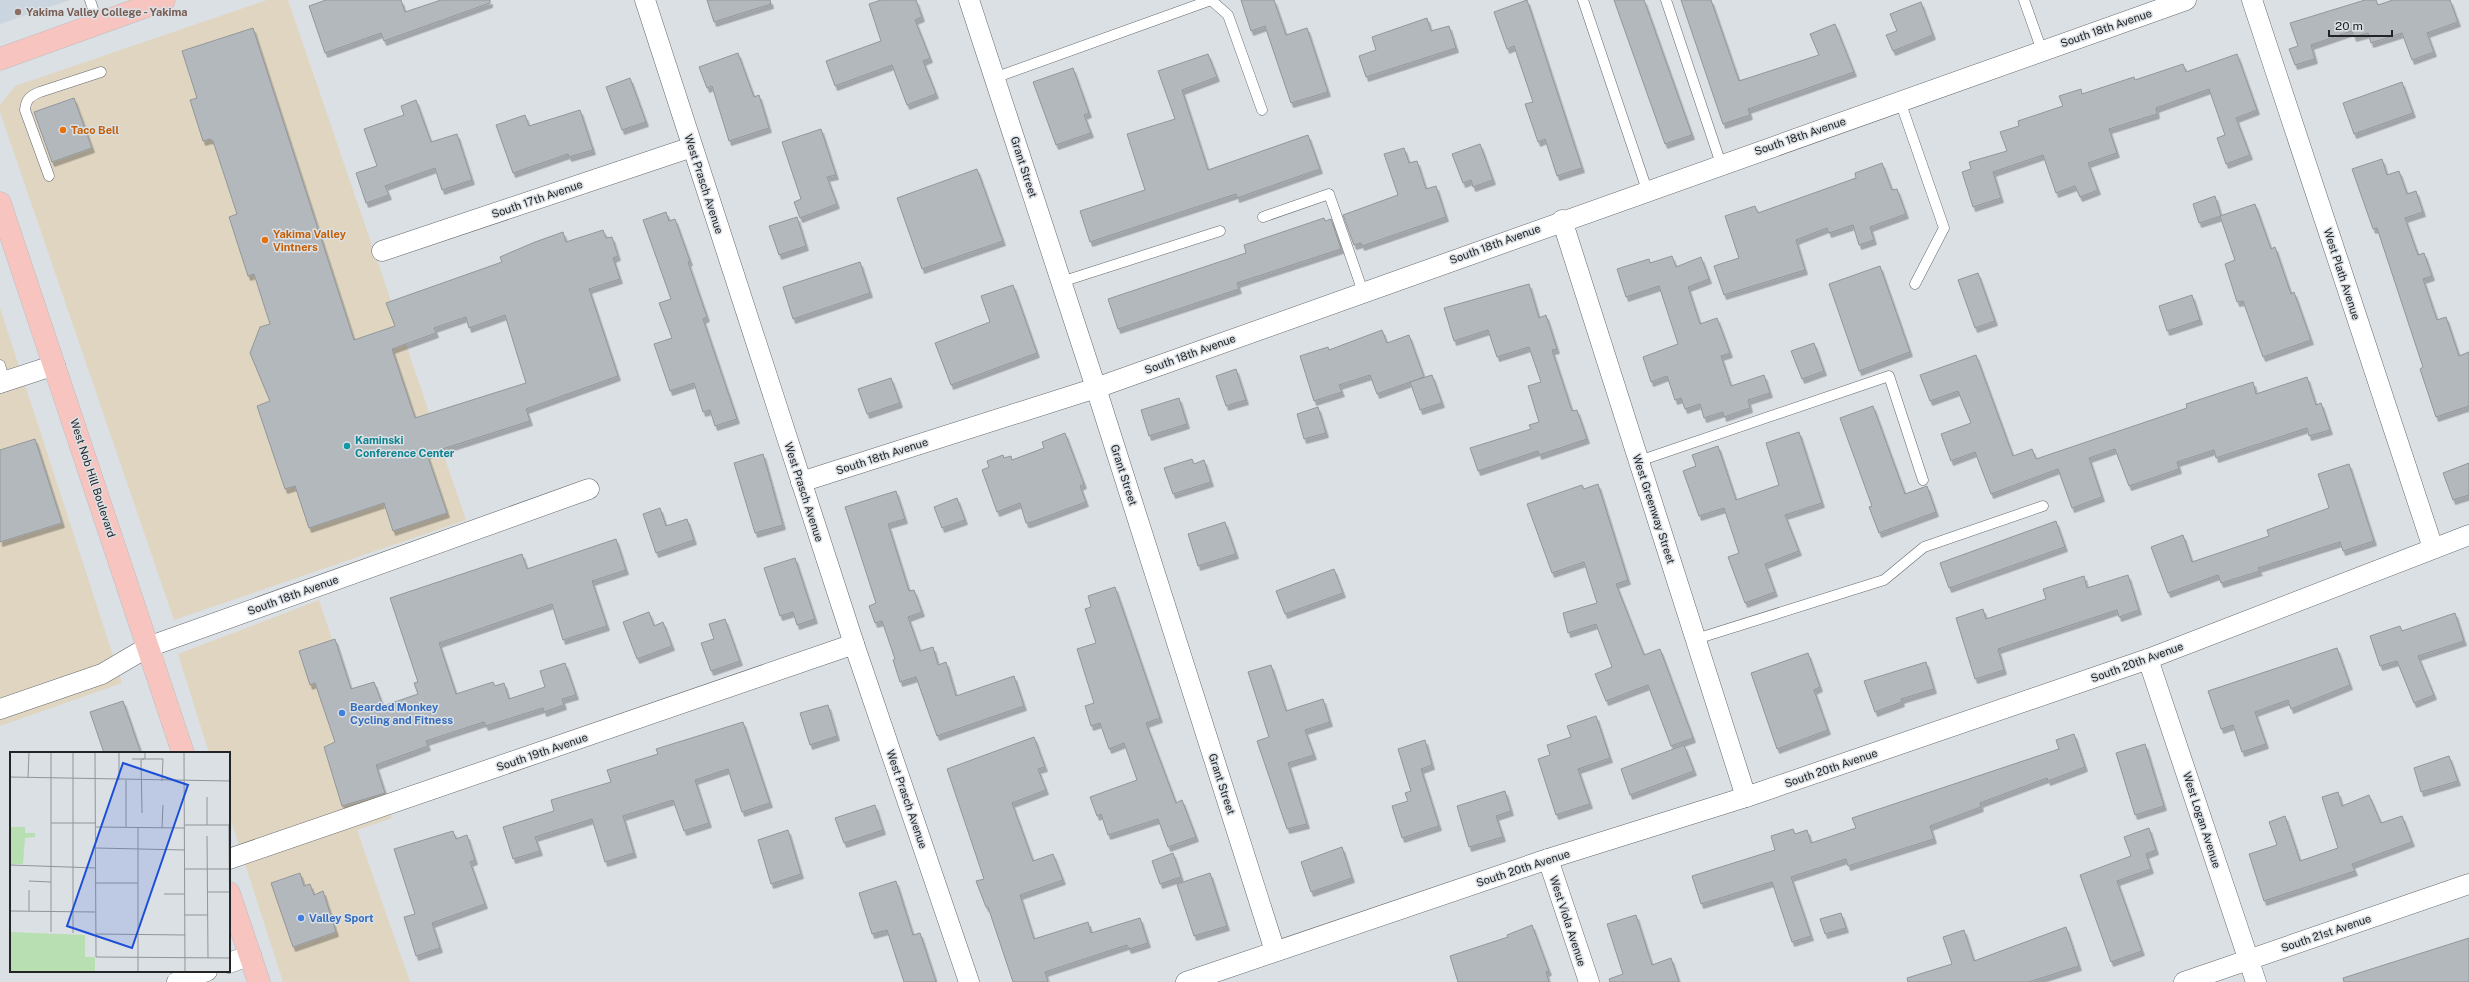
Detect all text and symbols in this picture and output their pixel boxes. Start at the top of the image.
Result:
place label: Yakima Valley College - Yakima [26,6,188,18]
marker: Yakima Valley College - Yakima [13,7,23,17]
street label: South 18th Avenue [2059,7,2153,49]
scale bar [2329,12,2392,38]
text: 20 m [2335,19,2363,33]
street label: South 18th Avenue [1753,115,1847,157]
place label: Taco Bell [71,124,120,136]
marker: Taco Bell [58,125,68,135]
street label: West Prasch Avenue [682,133,726,235]
street label: Grant Street [1008,135,1040,199]
street label: South 17th Avenue [490,178,584,220]
street label: South 18th Avenue [1448,222,1542,266]
street label: West Plath Avenue [2321,227,2363,321]
place label: Yakima Valley Vintners [273,228,347,253]
marker: Yakima Valley Vintners [260,235,270,245]
street label: South 18th Avenue [1143,332,1237,376]
street label: West Nob Hill Boulevard [68,417,118,539]
place label: Kaminski Conference Center [355,434,455,459]
street label: South 18th Avenue [835,435,929,477]
marker: Kaminski Conference Center [342,441,352,451]
street label: West Prasch Avenue [782,441,826,543]
street label: Grant Street [1108,443,1140,507]
street label: West Greenway Street [1631,453,1677,565]
street label: South 18th Avenue [246,573,340,617]
street label: South 20th Avenue [2089,640,2185,684]
place label: Bearded Monkey Cycling and Fitness [350,701,453,726]
marker: Bearded Monkey Cycling and Fitness [337,708,347,718]
street label: South 19th Avenue [495,731,589,773]
street label: South 20th Avenue [1783,746,1879,790]
street label: West Prasch Avenue [884,748,930,850]
inset map [10,752,230,972]
street label: Grant Street [1206,752,1238,816]
street label: West Logan Avenue [2181,770,2223,870]
street label: South 20th Avenue [1475,847,1571,889]
street label: West Viola Avenue [1548,874,1588,968]
place label: Valley Sport [309,912,374,924]
street label: South 21st Avenue [2279,912,2373,954]
marker: Valley Sport [296,913,306,923]

